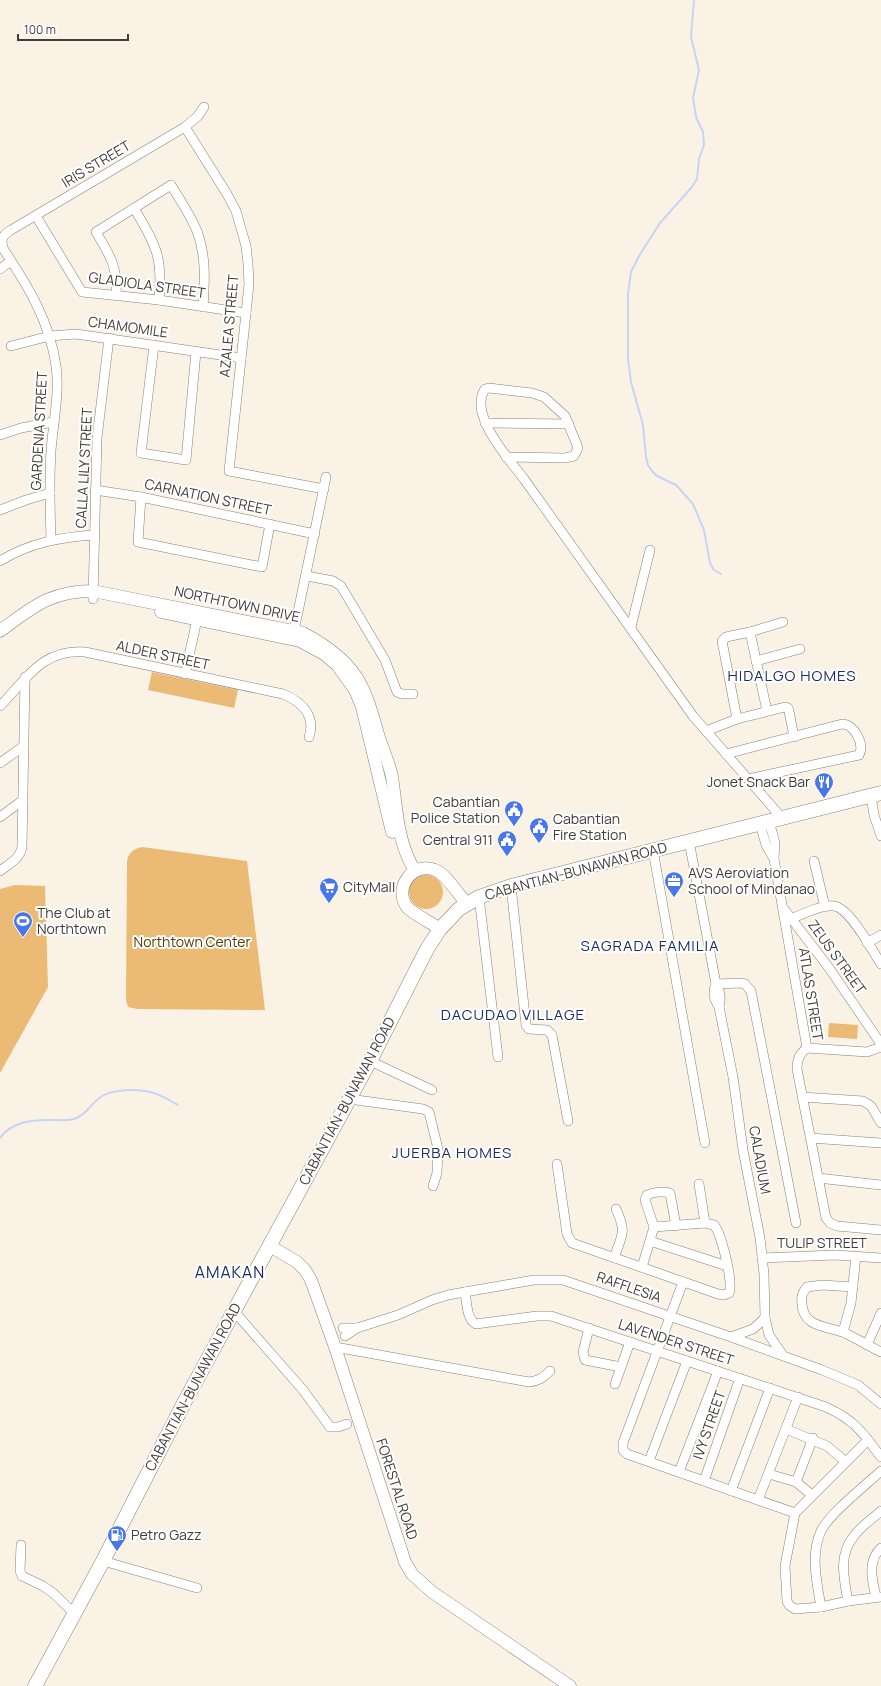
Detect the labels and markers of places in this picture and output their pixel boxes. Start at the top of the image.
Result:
restaurant icon: Jonet Snack Bar [813,771,835,799]
place label: Jonet Snack Bar [707,772,810,791]
place label: Cabantian Police Station [411,792,500,827]
public building icon: Cabantian Police Station [503,799,525,827]
place label: Cabantian Fire Station [553,809,627,844]
public building icon: Cabantian Fire Station [528,816,550,844]
public building icon: Central 911 [496,829,518,857]
place label: Central 911 [423,830,493,849]
place label: AVS Aeroviation School of Mindanao [688,863,815,898]
office icon: AVS Aeroviation School of Mindanao [663,870,685,898]
supermarket icon: CityMall [318,876,340,904]
place label: CityMall [343,877,395,896]
place label: The Club at Northtown [37,903,111,938]
sports icon: The Club at Northtown [12,910,34,938]
fuel station icon: Petro Gazz [106,1524,128,1552]
place label: Petro Gazz [131,1525,202,1544]

